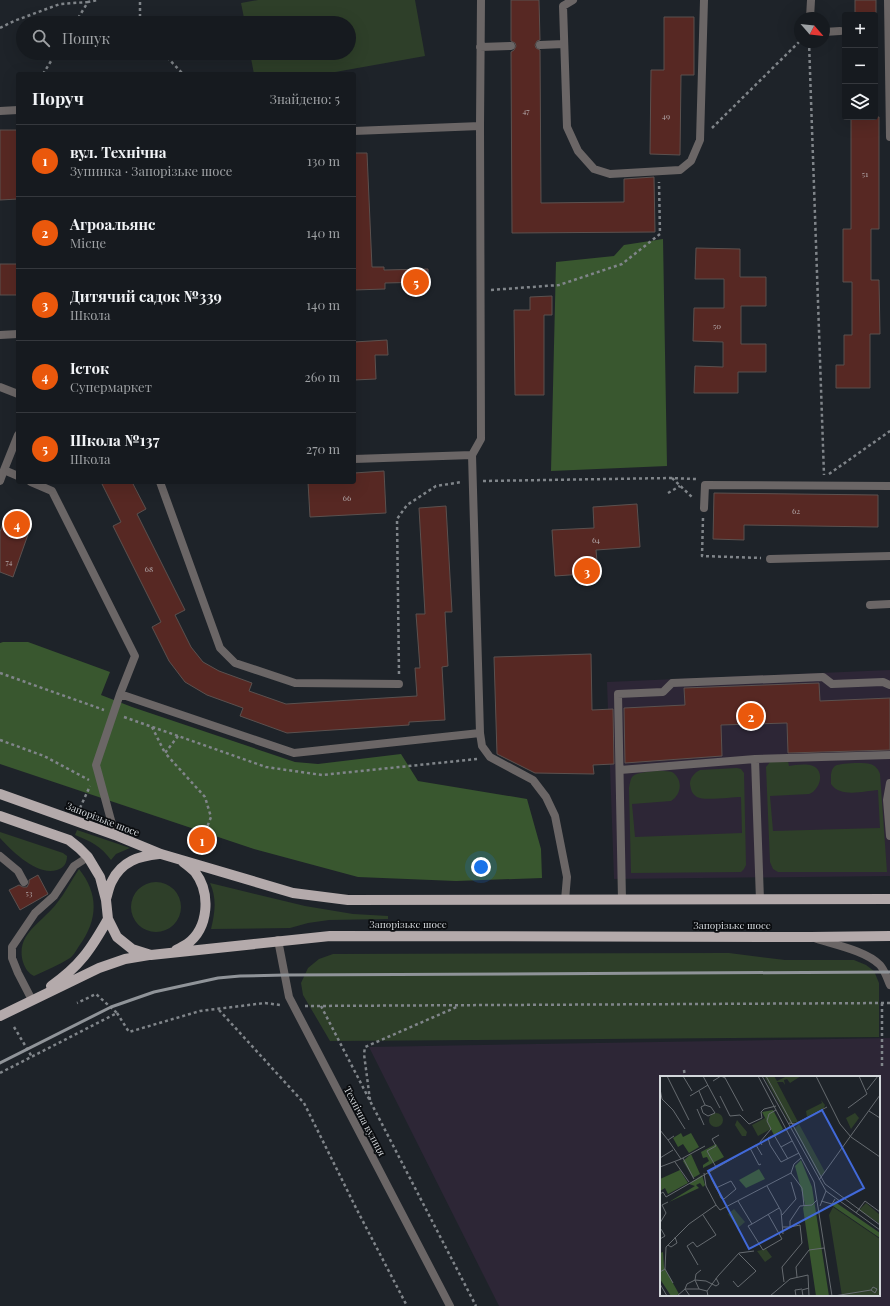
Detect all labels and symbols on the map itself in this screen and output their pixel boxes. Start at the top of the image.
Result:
north arrow [794,12,830,48]
house number: 47 [522,105,530,116]
house number: 49 [662,110,670,121]
house number: 51 [862,168,868,179]
pin: 5 [403,267,429,297]
house number: 50 [713,320,721,331]
house number: 66 [343,492,351,503]
house number: 62 [792,505,800,516]
pin: 4 [4,509,30,539]
house number: 64 [592,534,600,545]
house number: 74 [6,556,13,567]
pin: 3 [574,556,600,586]
house number: 68 [145,563,153,574]
pin: 2 [738,701,764,731]
street label: Запорізьке шосе [64,799,142,839]
pin: 1 [189,825,215,855]
your location [471,857,491,877]
house number: 53 [26,887,33,898]
street label: Запорізьке шосе [369,917,447,931]
street label: Запорізьке шосе [693,918,771,932]
inset map [660,1076,880,1296]
street label: Технічна вулиця [341,1084,390,1159]

